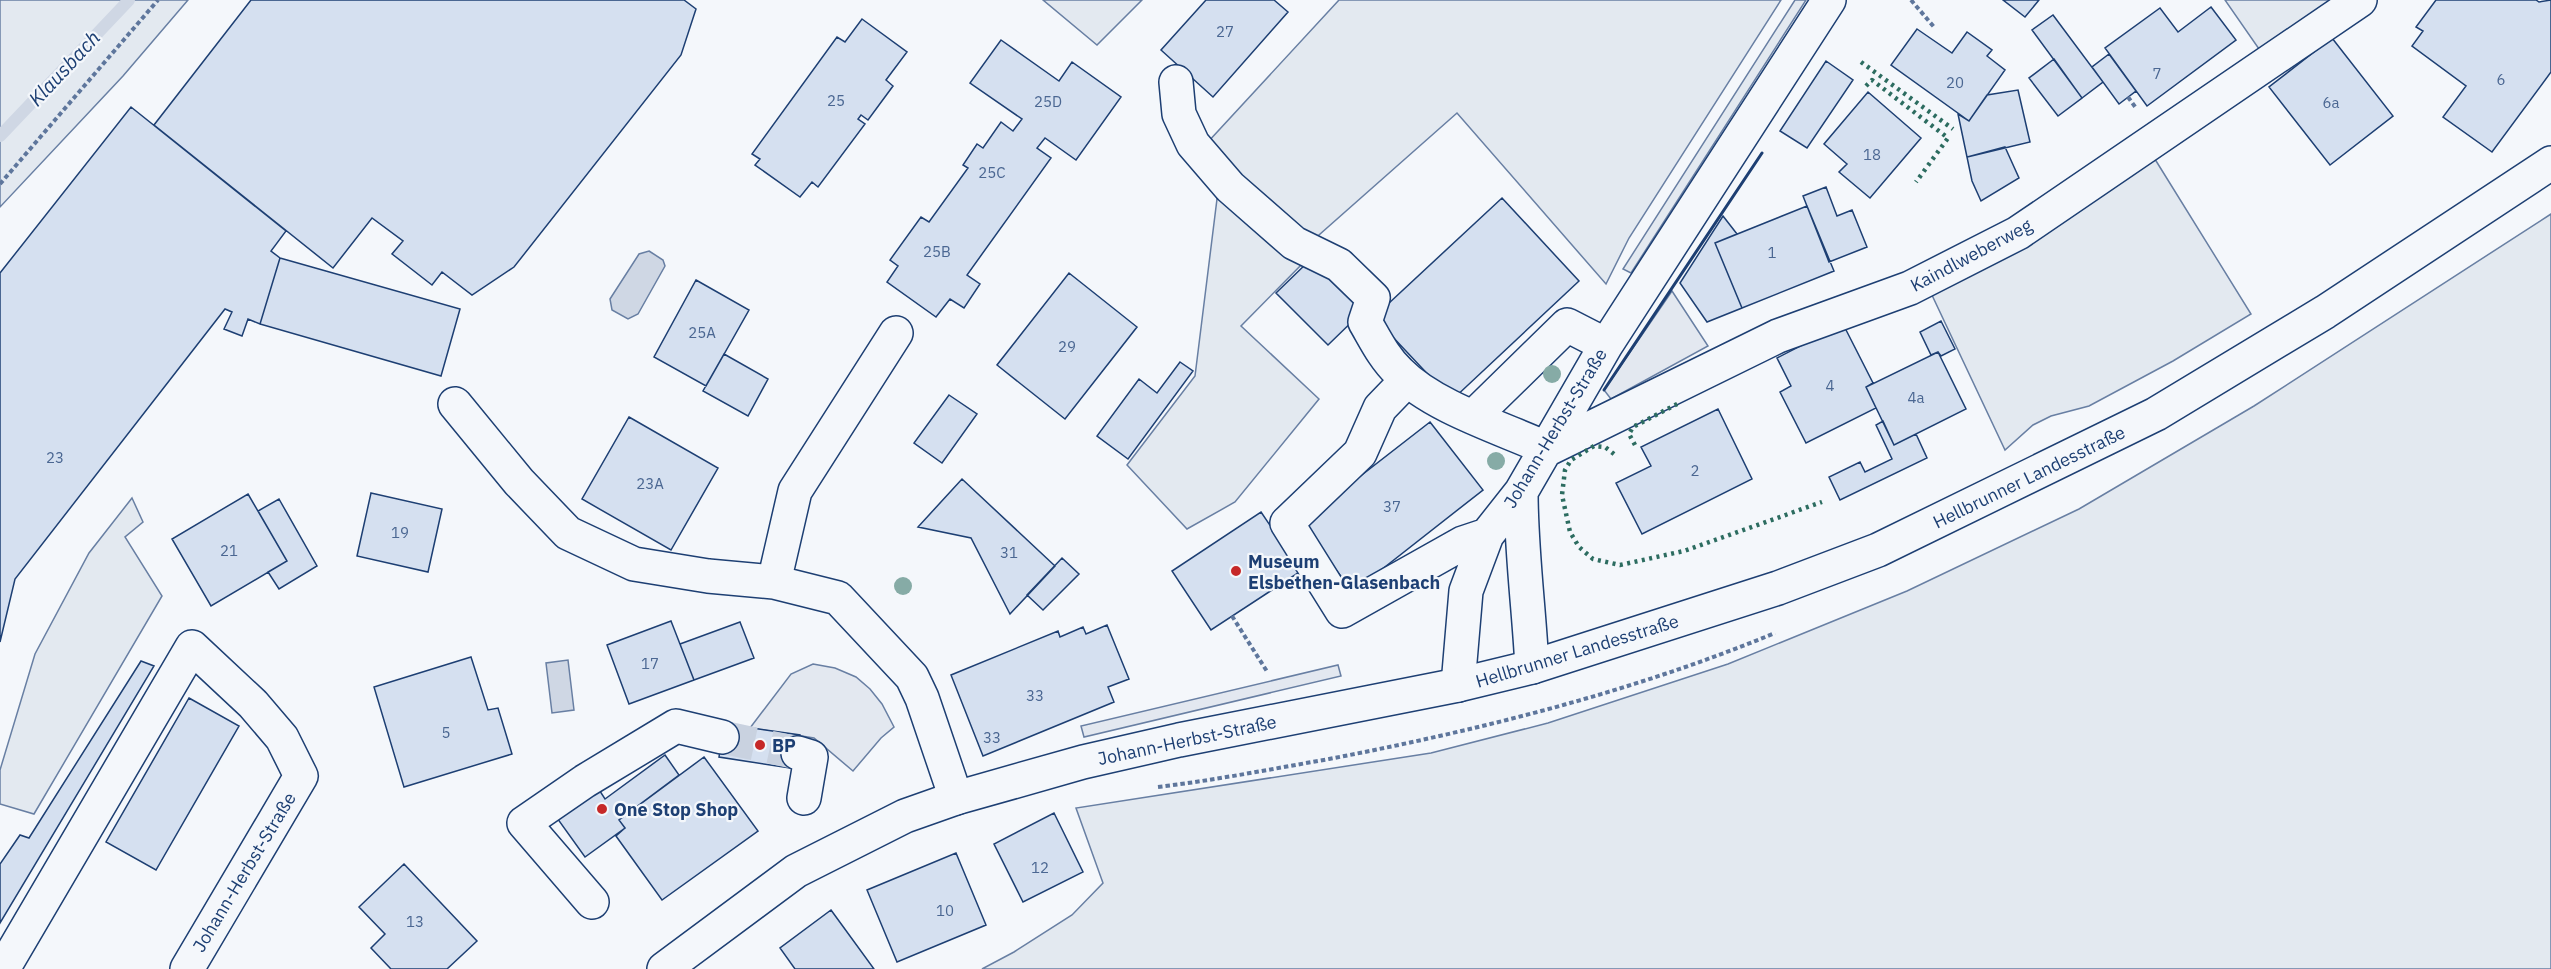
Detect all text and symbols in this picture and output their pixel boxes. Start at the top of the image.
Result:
house number: 27 [1216,22,1234,41]
water label: Klausbach [22,24,106,112]
house number: 7 [2152,64,2162,83]
house number: 6 [2496,70,2506,89]
house number: 20 [1946,73,1964,92]
house number: 25 [827,91,845,110]
house number: 25D [1034,92,1062,111]
house number: 6a [2322,93,2340,112]
house number: 18 [1863,145,1881,164]
house number: 25C [978,163,1006,182]
street label: Kaindlweberweg [1906,213,2036,297]
house number: 25B [923,242,951,261]
house number: 1 [1767,243,1777,262]
house number: 25A [688,323,716,342]
house number: 29 [1058,337,1076,356]
street label: Johann-Herbst-Straße [1498,344,1612,512]
house number: 4 [1825,376,1835,395]
house number: 4a [1907,388,1925,407]
street label: Hellbrunner Landesstraße [1929,420,2129,534]
house number: 23 [46,448,64,467]
house number: 2 [1690,461,1700,480]
house number: 23A [636,474,664,493]
house number: 37 [1383,497,1401,516]
house number: 19 [391,523,409,542]
house number: 21 [220,541,238,560]
house number: 31 [1000,543,1018,562]
place label: Museum Elsbethen-Glasenbach [1248,550,1440,594]
marker: Museum Elsbethen-Glasenbach [1229,564,1243,578]
street label: Hellbrunner Landesstraße [1473,609,1681,693]
house number: 17 [641,654,659,673]
house number: 33 [1026,686,1044,705]
street label: Johann-Herbst-Straße [1096,710,1279,770]
house number: 5 [441,723,451,742]
house number: 33 [983,728,1001,747]
place label: BP [772,734,796,757]
marker: BP [753,738,767,752]
street label: Johann-Herbst-Straße [187,788,301,956]
place label: One Stop Shop [614,798,738,821]
marker: One Stop Shop [595,802,609,816]
house number: 12 [1031,858,1049,877]
house number: 10 [936,901,954,920]
house number: 13 [406,912,424,931]

